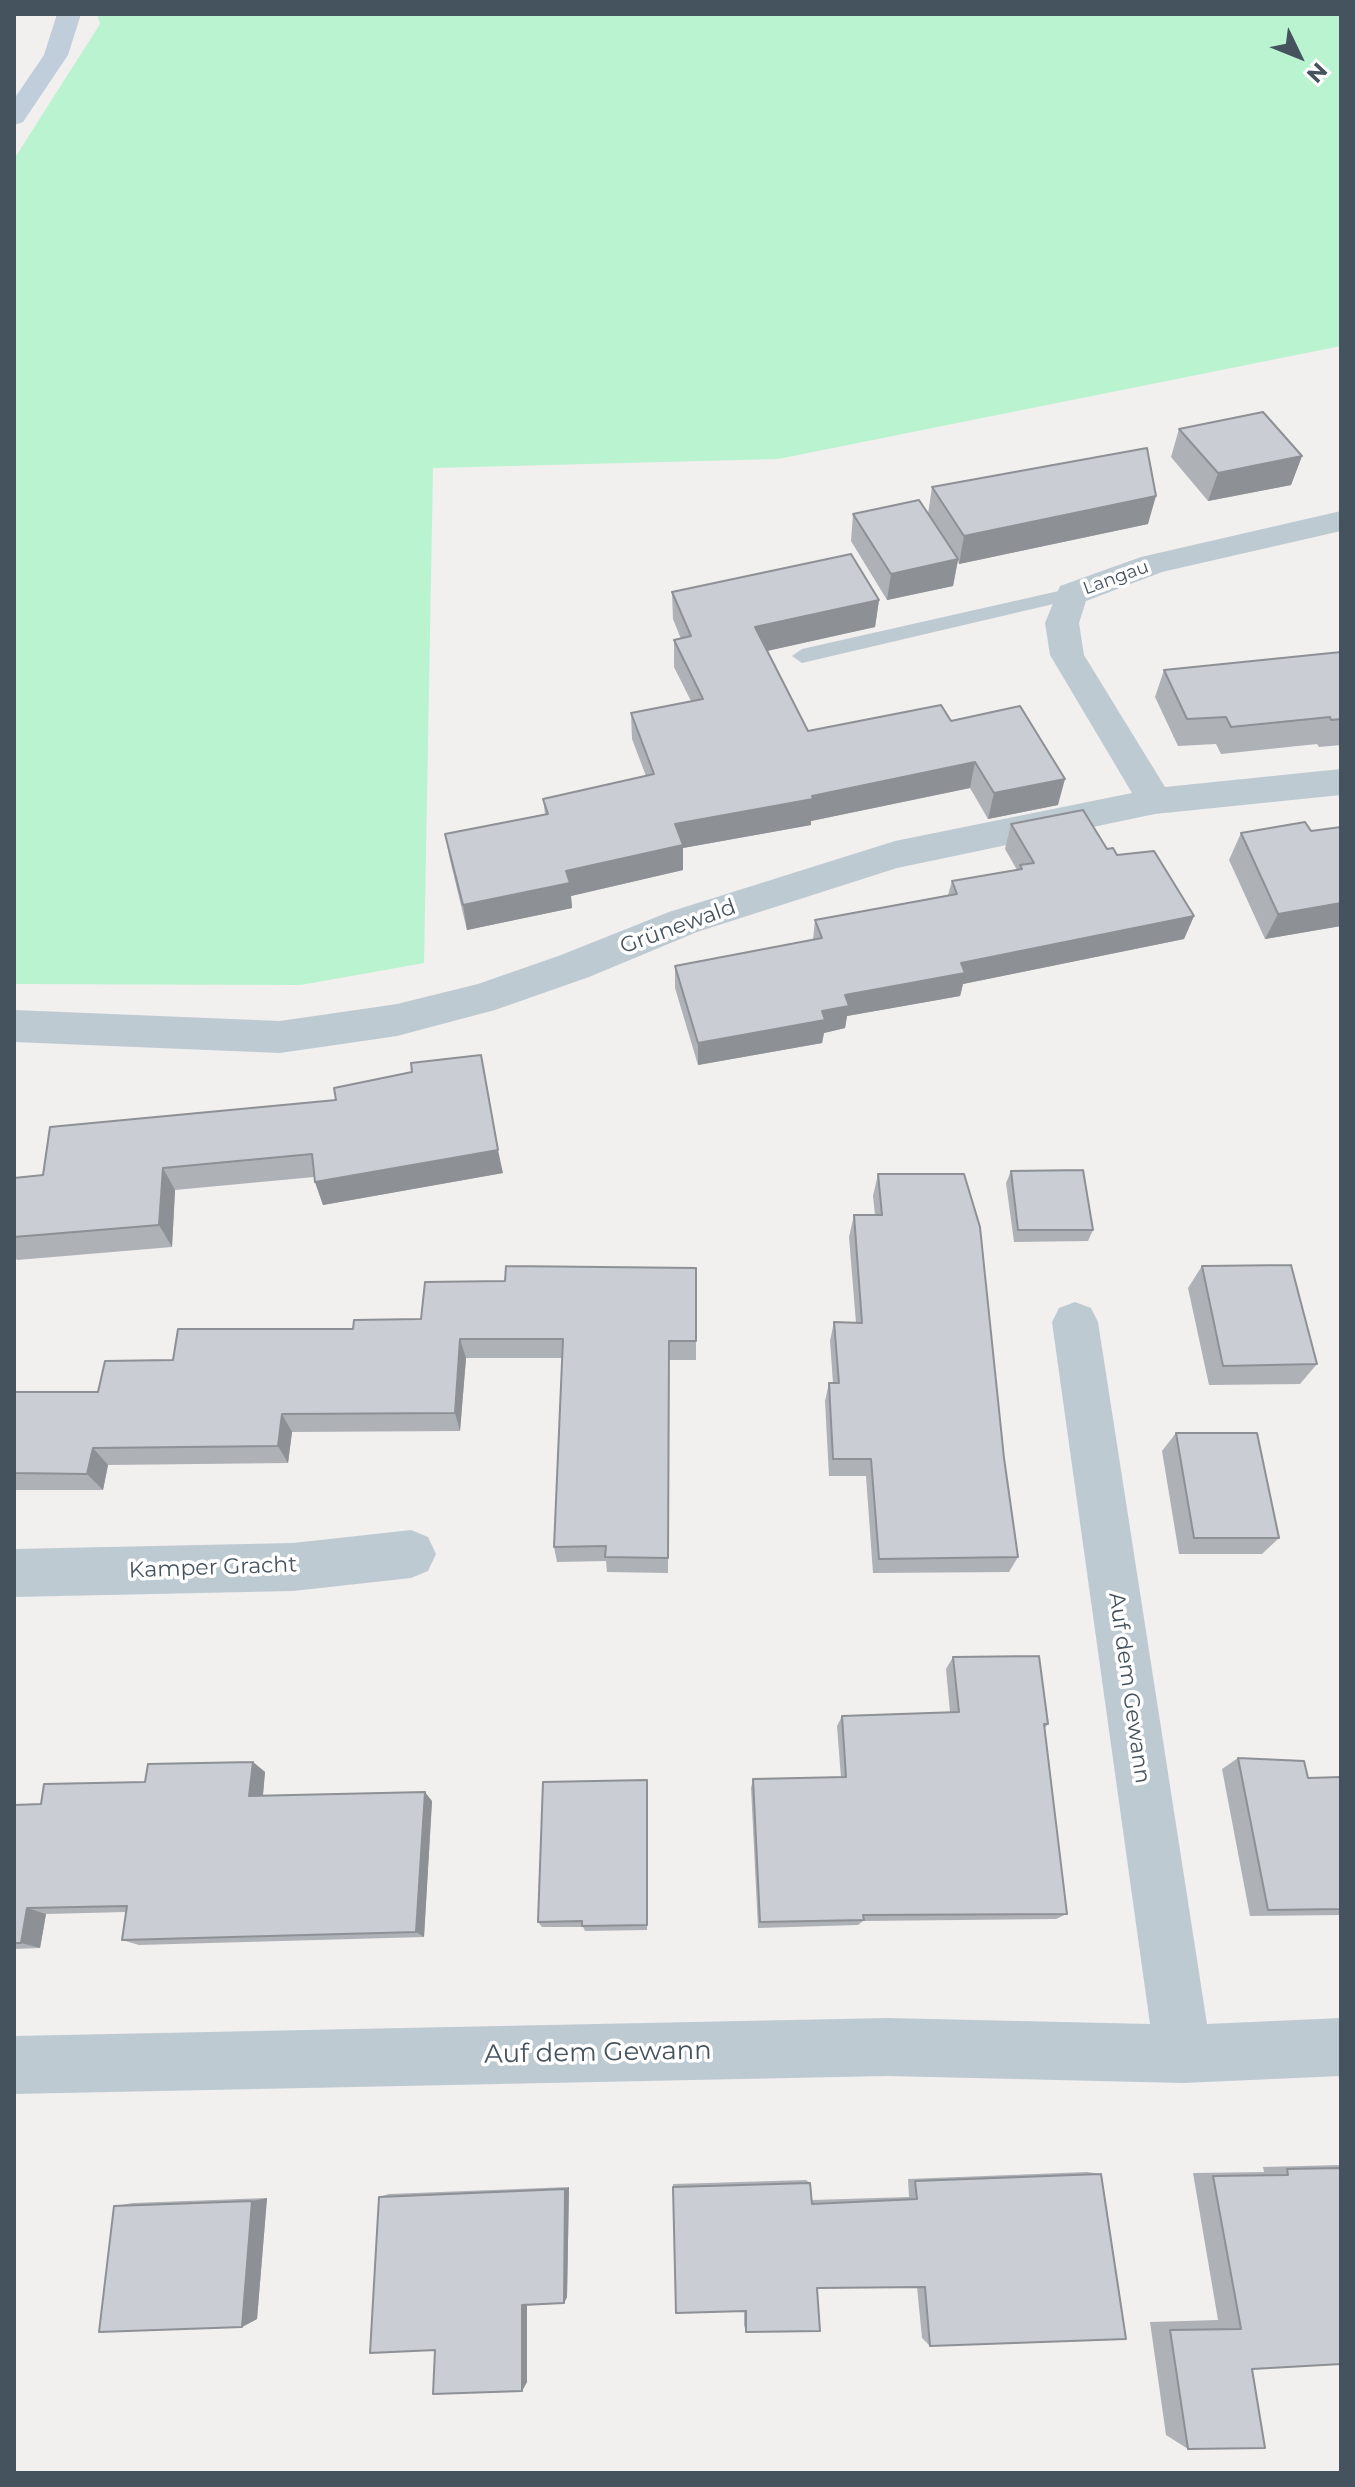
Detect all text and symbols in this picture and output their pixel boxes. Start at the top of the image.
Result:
north arrow [1259,16,1339,96]
text: N [1301,57,1333,88]
street label: Langau [1080,556,1152,600]
street label: Grünewald [617,894,739,960]
street label: Kamper Gracht [128,1552,298,1584]
street label: Auf dem Gewann [1103,1591,1155,1785]
street label: Auf dem Gewann [484,2035,712,2071]

